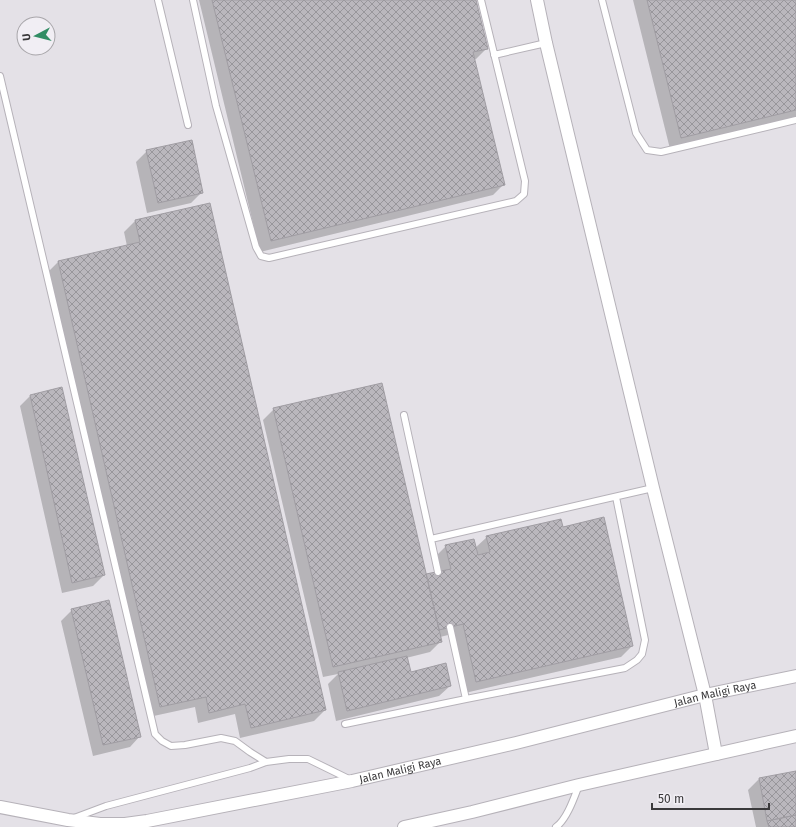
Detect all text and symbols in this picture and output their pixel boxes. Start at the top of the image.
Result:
north arrow [16,16,56,56]
text: U [20,33,33,42]
street label: Jalan Maligi Raya [673,678,757,710]
street label: Jalan Maligi Raya [358,755,443,786]
scale bar [652,785,769,811]
text: 50 m [658,792,684,806]

